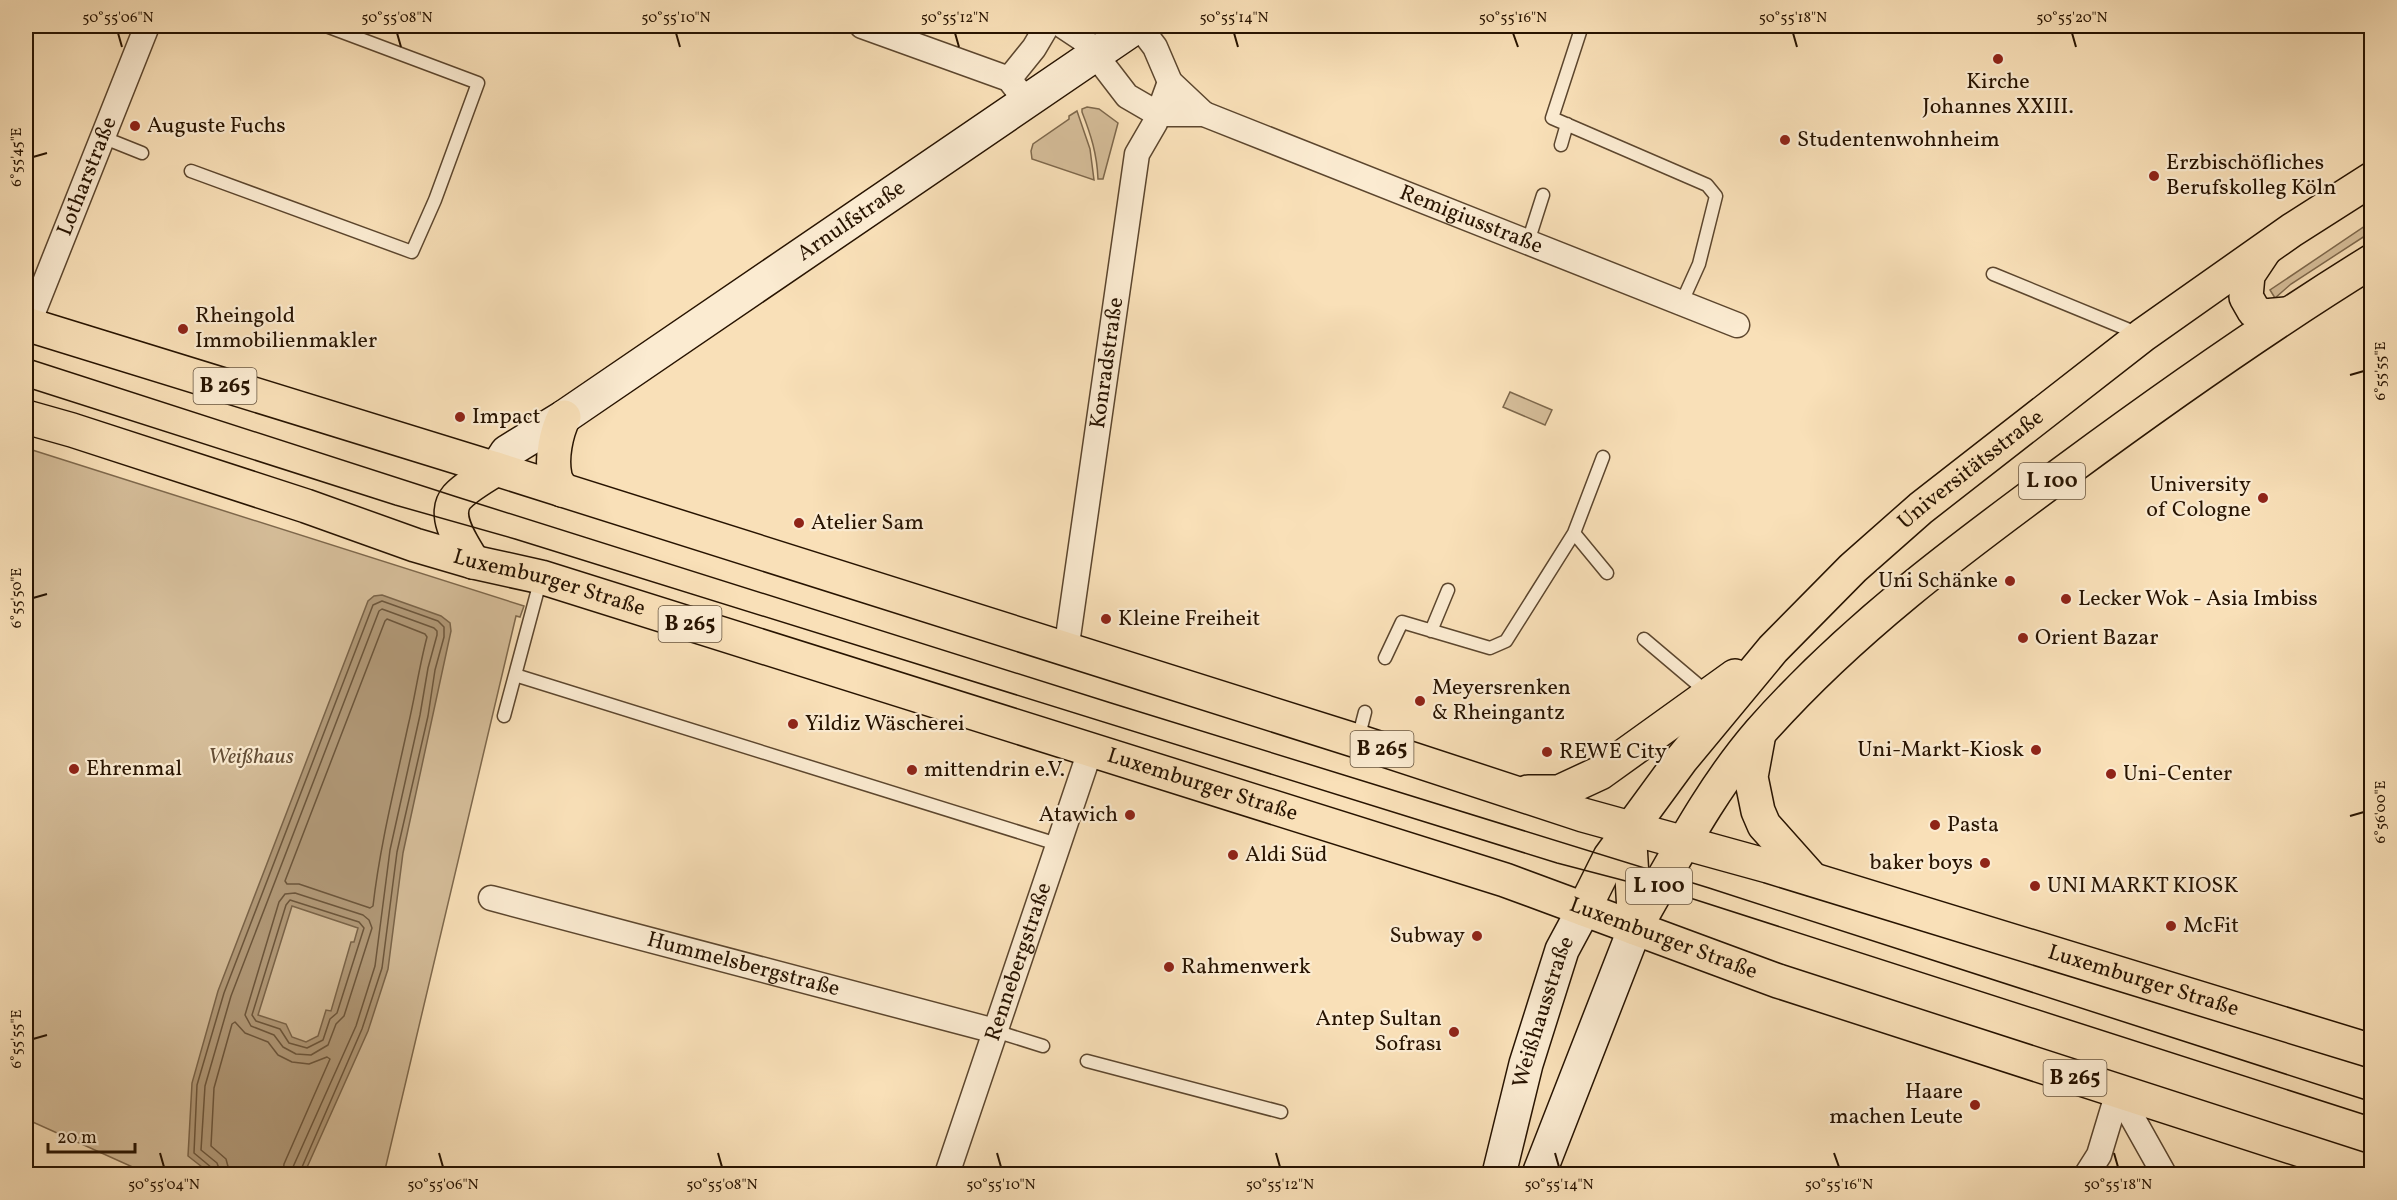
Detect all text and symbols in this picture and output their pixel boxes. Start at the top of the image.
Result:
text: 50°55'06"N [82,8,154,29]
text: 50°55'08"N [361,8,433,29]
text: 50°55'10"N [641,8,711,29]
text: 50°55'12"N [921,8,989,29]
text: 50°55'14"N [1199,8,1269,29]
text: 50°55'16"N [1479,8,1547,29]
text: 50°55'18"N [1759,8,1827,29]
text: 50°55'20"N [2036,8,2108,29]
marker: Kirche Johannes XXIII. [1991,52,2005,66]
place label: Kirche Johannes XXIII. [1922,67,2074,123]
place label: Auguste Fuchs [147,111,286,142]
street label: Lotharstraße [49,112,125,241]
marker: Auguste Fuchs [128,119,142,133]
place label: Studentenwohnheim [1797,125,2000,156]
text: 6°55'45"E [7,127,28,187]
marker: Studentenwohnheim [1778,133,1792,147]
place label: Erzbischöfliches Berufskolleg Köln [2166,148,2336,204]
marker: Erzbischöfliches Berufskolleg Köln [2147,169,2161,183]
street label: Arnulfstraße [791,173,912,269]
street label: Remigiusstraße [1395,177,1547,262]
street label: Konradstraße [1082,295,1132,431]
place label: Rheingold Immobilienmakler [195,301,377,357]
marker: Rheingold Immobilienmakler [176,322,190,336]
text: 6°55'55"E [2371,341,2392,401]
road number: B 265 [194,368,256,404]
place label: Impact [472,402,541,433]
street label: Universitätsstraße [1891,402,2050,537]
marker: Impact [453,410,467,424]
road number: L 100 [2019,463,2085,499]
place label: University of Cologne [2146,470,2251,526]
marker: University of Cologne [2256,491,2270,505]
place label: Atelier Sam [811,508,924,539]
marker: Atelier Sam [792,516,806,530]
street label: Luxemburger Straße [449,541,649,624]
place label: Uni Schänke [1878,566,1998,597]
text: 6°55'50"E [7,568,28,628]
marker: Uni Schänke [2003,574,2017,588]
place label: Lecker Wok - Asia Imbiss [2078,584,2318,615]
marker: Lecker Wok - Asia Imbiss [2059,592,2073,606]
place label: Kleine Freiheit [1118,604,1261,635]
road number: B 265 [658,606,722,642]
marker: Kleine Freiheit [1099,612,1113,626]
place label: Orient Bazar [2035,623,2158,654]
marker: Orient Bazar [2016,631,2030,645]
place label: Meyersrenken & Rheingantz [1432,673,1571,729]
marker: Meyersrenken & Rheingantz [1413,694,1427,708]
place label: Yildiz Wäscherei [805,709,965,740]
marker: Yildiz Wäscherei [786,717,800,731]
road number: B 265 [1350,731,1414,767]
place label: Uni-Markt-Kiosk [1857,735,2024,766]
place label: REWE City [1559,737,1667,768]
street label: Luxemburger Straße [1103,740,1302,829]
park label: Weißhaus [208,742,294,773]
marker: Uni-Markt-Kiosk [2029,743,2043,757]
marker: REWE City [1540,745,1554,759]
place label: Ehrenmal [86,754,182,785]
place label: mittendrin e.V. [924,755,1065,786]
place label: Uni-Center [2123,759,2232,790]
marker: Ehrenmal [67,762,81,776]
marker: mittendrin e.V. [905,763,919,777]
marker: Uni-Center [2104,767,2118,781]
text: 6°56'00"E [2371,781,2392,843]
place label: Atawich [1039,800,1118,831]
marker: Atawich [1123,808,1137,822]
place label: Pasta [1947,810,1999,841]
marker: Pasta [1928,818,1942,832]
place label: Aldi Süd [1245,840,1327,871]
marker: Aldi Süd [1226,848,1240,862]
place label: baker boys [1869,848,1973,879]
marker: baker boys [1978,856,1992,870]
road number: L 100 [1626,868,1692,904]
place label: UNI MARKT KIOSK [2047,871,2238,902]
street label: Rennebergstraße [978,878,1060,1045]
marker: UNI MARKT KIOSK [2028,879,2042,893]
street label: Luxemburger Straße [1565,890,1762,988]
place label: McFit [2183,911,2239,942]
marker: McFit [2164,919,2178,933]
place label: Subway [1389,921,1465,952]
street label: Hummelsbergstraße [644,924,843,1005]
marker: Subway [1470,929,1484,943]
street label: Weißhausstraße [1505,930,1582,1091]
street label: Luxemburger Straße [2044,937,2243,1025]
place label: Rahmenwerk [1181,952,1311,983]
marker: Rahmenwerk [1162,960,1176,974]
place label: Antep Sultan Sofrası [1315,1004,1442,1060]
text: 6°55'55"E [7,1009,28,1069]
marker: Antep Sultan Sofrası [1447,1025,1461,1039]
road number: B 265 [2044,1060,2106,1096]
place label: Haare machen Leute [1829,1077,1963,1133]
marker: Haare machen Leute [1968,1098,1982,1112]
scale bar [48,1116,135,1154]
text: 20 m [57,1126,97,1151]
text: 50°55'04"N [128,1175,200,1196]
text: 50°55'06"N [407,1175,479,1196]
text: 50°55'08"N [686,1175,758,1196]
text: 50°55'10"N [966,1175,1036,1196]
text: 50°55'12"N [1246,1175,1314,1196]
text: 50°55'14"N [1524,1175,1594,1196]
text: 50°55'16"N [1805,1175,1873,1196]
text: 50°55'18"N [2084,1175,2152,1196]

